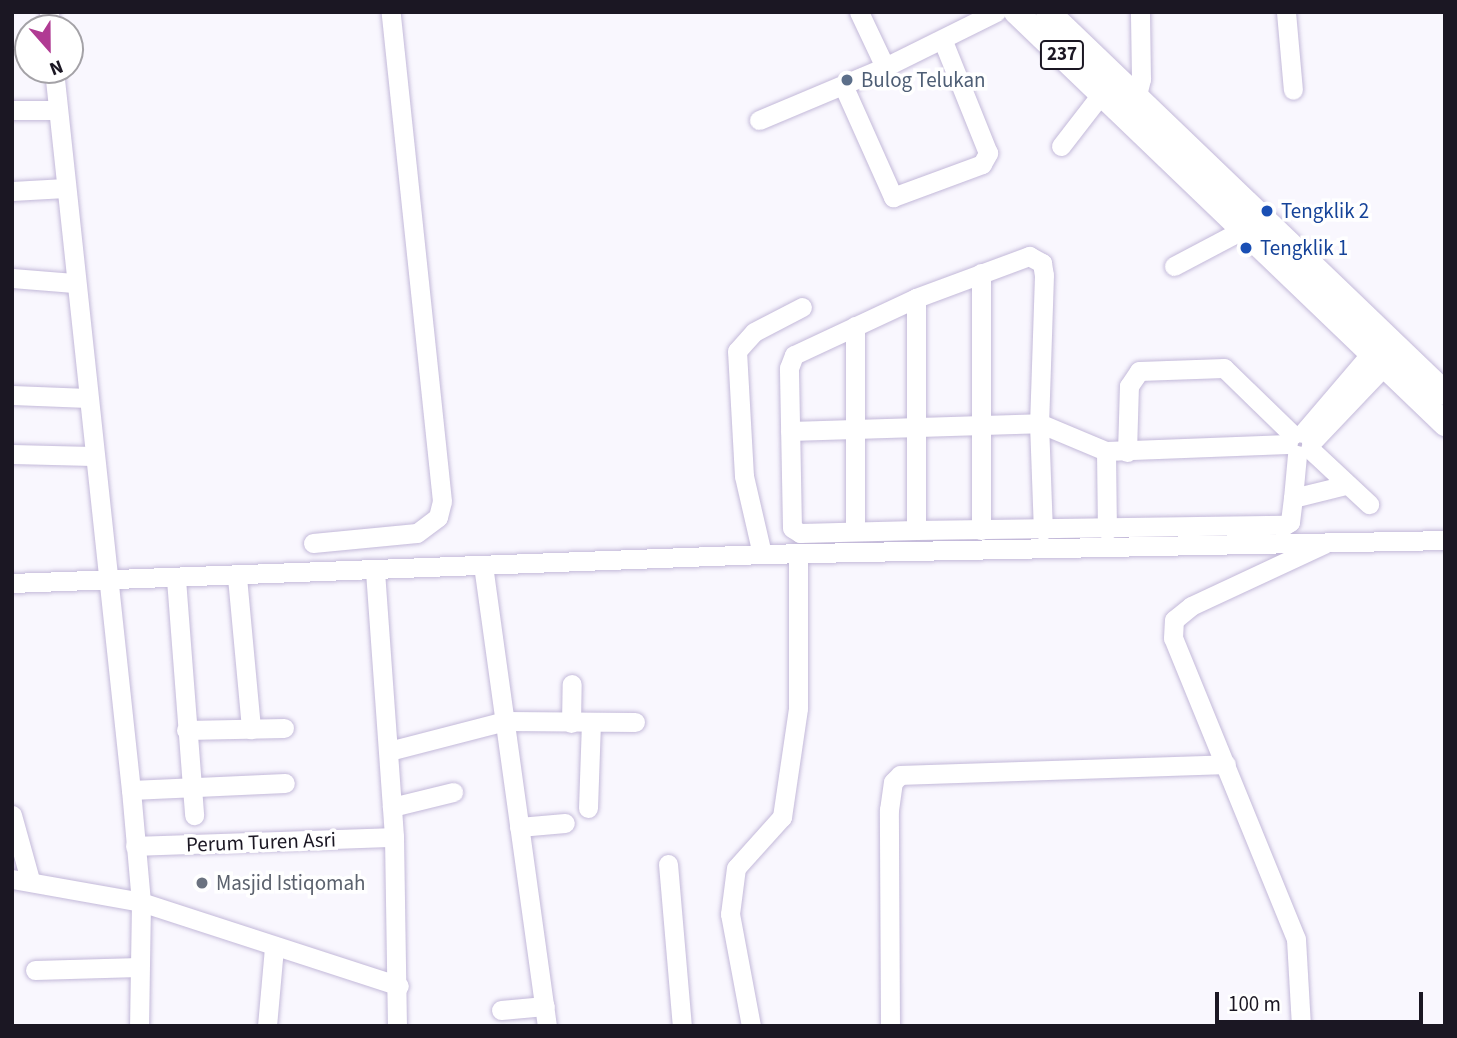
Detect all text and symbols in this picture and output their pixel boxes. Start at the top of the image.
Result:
north arrow [14,14,84,84]
road number: 237 [1039,40,1085,70]
text: N [45,52,67,82]
place label: Bulog Telukan [861,67,986,93]
marker: Bulog Telukan [839,72,855,88]
place label: Tengklik 2 [1281,198,1369,224]
marker: Tengklik 2 [1259,203,1275,219]
place label: Tengklik 1 [1260,235,1348,261]
marker: Tengklik 1 [1238,240,1254,256]
street label: Perum Turen Asri [186,827,336,857]
place label: Masjid Istiqomah [216,870,365,896]
marker: Masjid Istiqomah [194,875,210,891]
scale bar [1219,978,1427,1022]
text: 100 m [1228,989,1281,1019]

